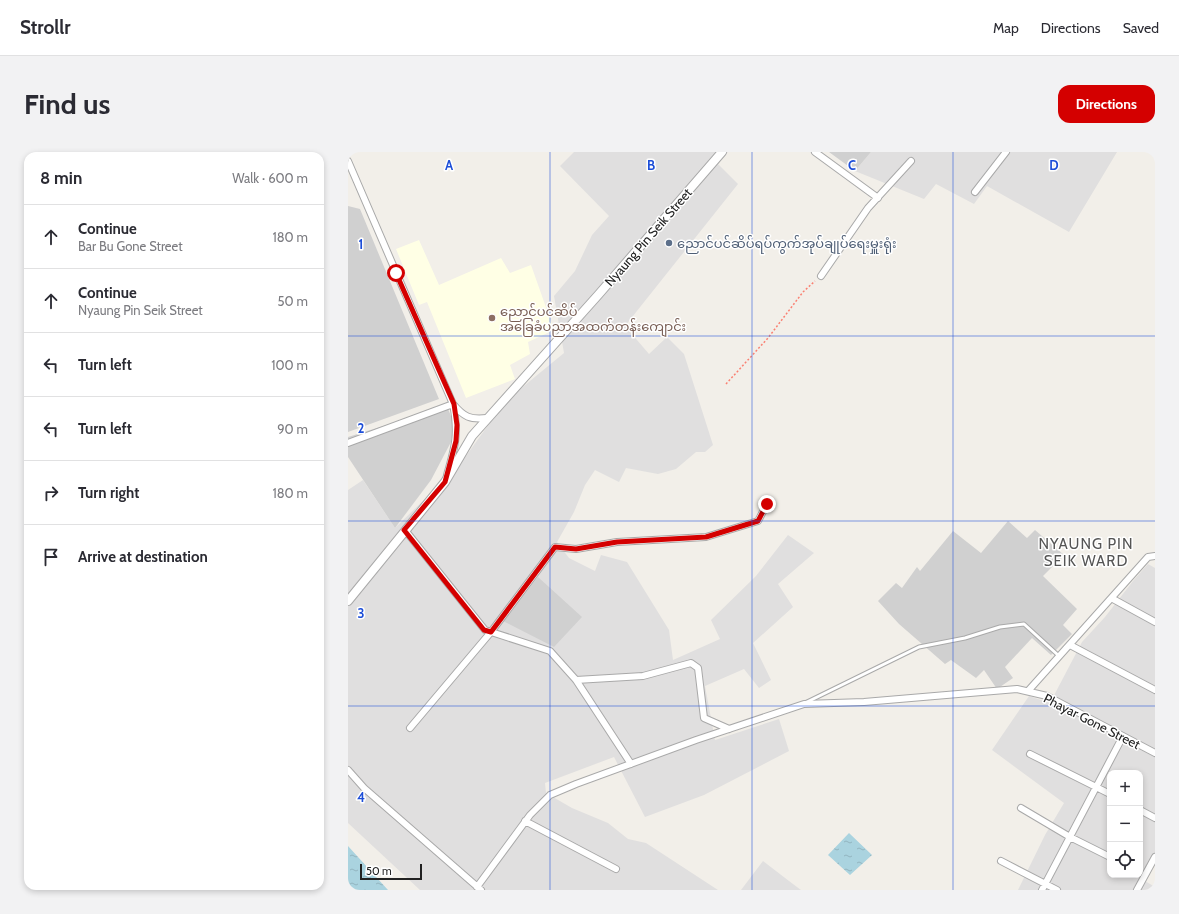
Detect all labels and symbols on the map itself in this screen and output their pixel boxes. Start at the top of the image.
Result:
text: A [445,157,454,173]
text: B [647,157,655,173]
text: C [848,157,856,173]
text: D [1049,157,1059,173]
street label: Nyaung Pin Seik Street [601,184,695,289]
place label: ညောင်ပင်ဆိပ်ရပ်ကွက်အုပ်ချုပ်ရေးမှူးရုံး [677,235,897,254]
text: 1 [359,236,363,252]
marker: ညောင်ပင်ဆိပ်ရပ်ကွက်အုပ်ချုပ်ရေးမှူးရုံး [664,238,674,248]
route start [387,264,405,282]
place label: ညောင်ပင်ဆိပ် အခြေခံပညာအထက်တန်းကျောင်း [500,303,686,337]
marker: ညောင်ပင်ဆိပ် အခြေခံပညာအထက်တန်းကျောင်း [487,313,497,323]
text: 2 [358,420,365,436]
route end [758,495,776,513]
district label: NYAUNG PIN SEIK WARD [1039,535,1133,570]
text: 3 [357,605,365,621]
street label: Phayar Gone Street [1041,690,1144,753]
text: 4 [357,789,365,805]
scale bar [360,862,422,881]

